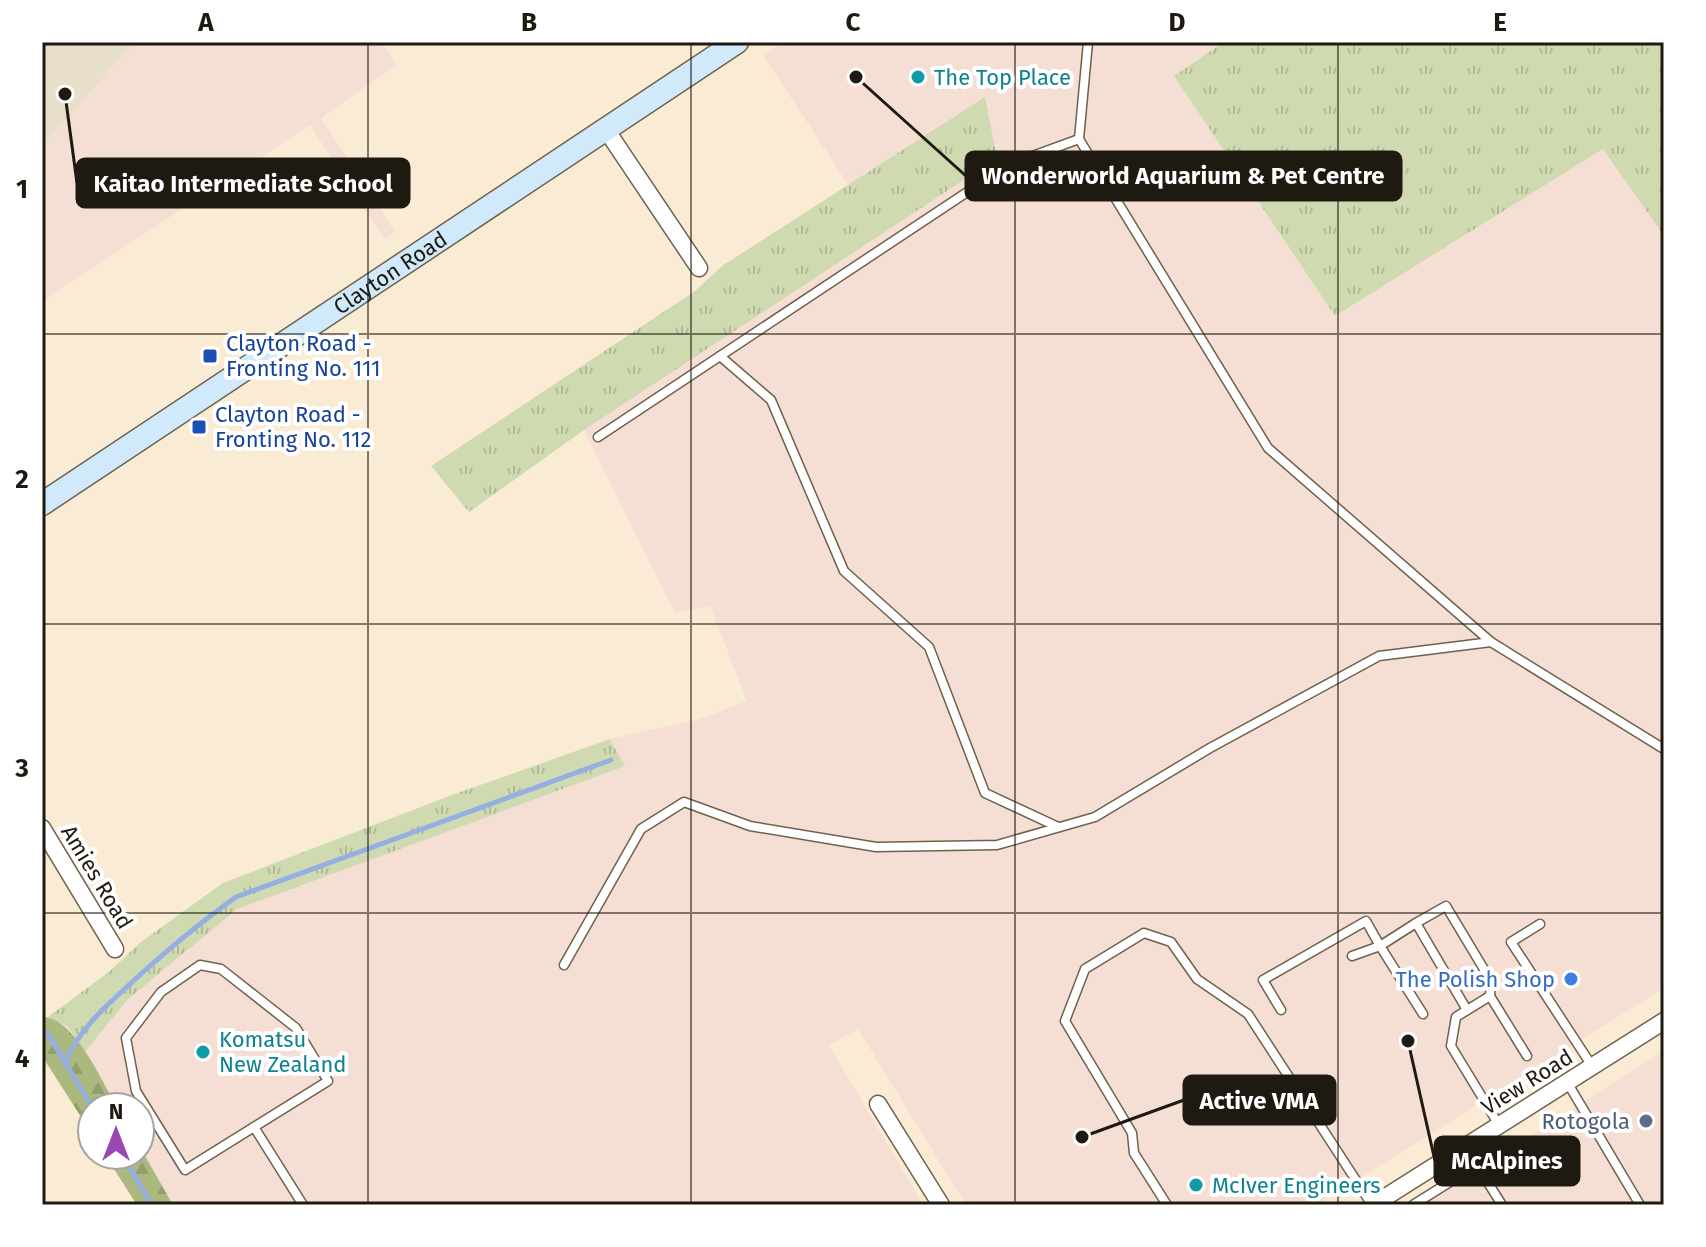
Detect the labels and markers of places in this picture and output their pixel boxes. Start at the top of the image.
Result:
place label: The Top Place [934,64,1071,91]
marker: The Top Place [909,68,927,86]
callout: Wonderworld Aquarium & Pet Centre [966,152,1401,200]
callout: Kaitao Intermediate School [77,159,409,207]
place label: Clayton Road - Fronting No. 111 [226,330,381,382]
marker: Clayton Road - Fronting No. 111 [201,347,219,365]
place label: Clayton Road - Fronting No. 112 [215,401,371,453]
marker: Clayton Road - Fronting No. 112 [190,418,208,436]
place label: The Polish Shop [1395,966,1555,993]
marker: The Polish Shop [1562,970,1580,988]
place label: Komatsu New Zealand [219,1026,347,1078]
marker: Komatsu New Zealand [194,1043,212,1061]
callout: Active VMA [1184,1076,1335,1124]
place label: Rotogola [1541,1108,1630,1135]
marker: Rotogola [1637,1112,1655,1130]
callout: McAlpines [1435,1137,1579,1185]
place label: McIver Engineers [1212,1172,1381,1199]
marker: McIver Engineers [1187,1176,1205,1194]

